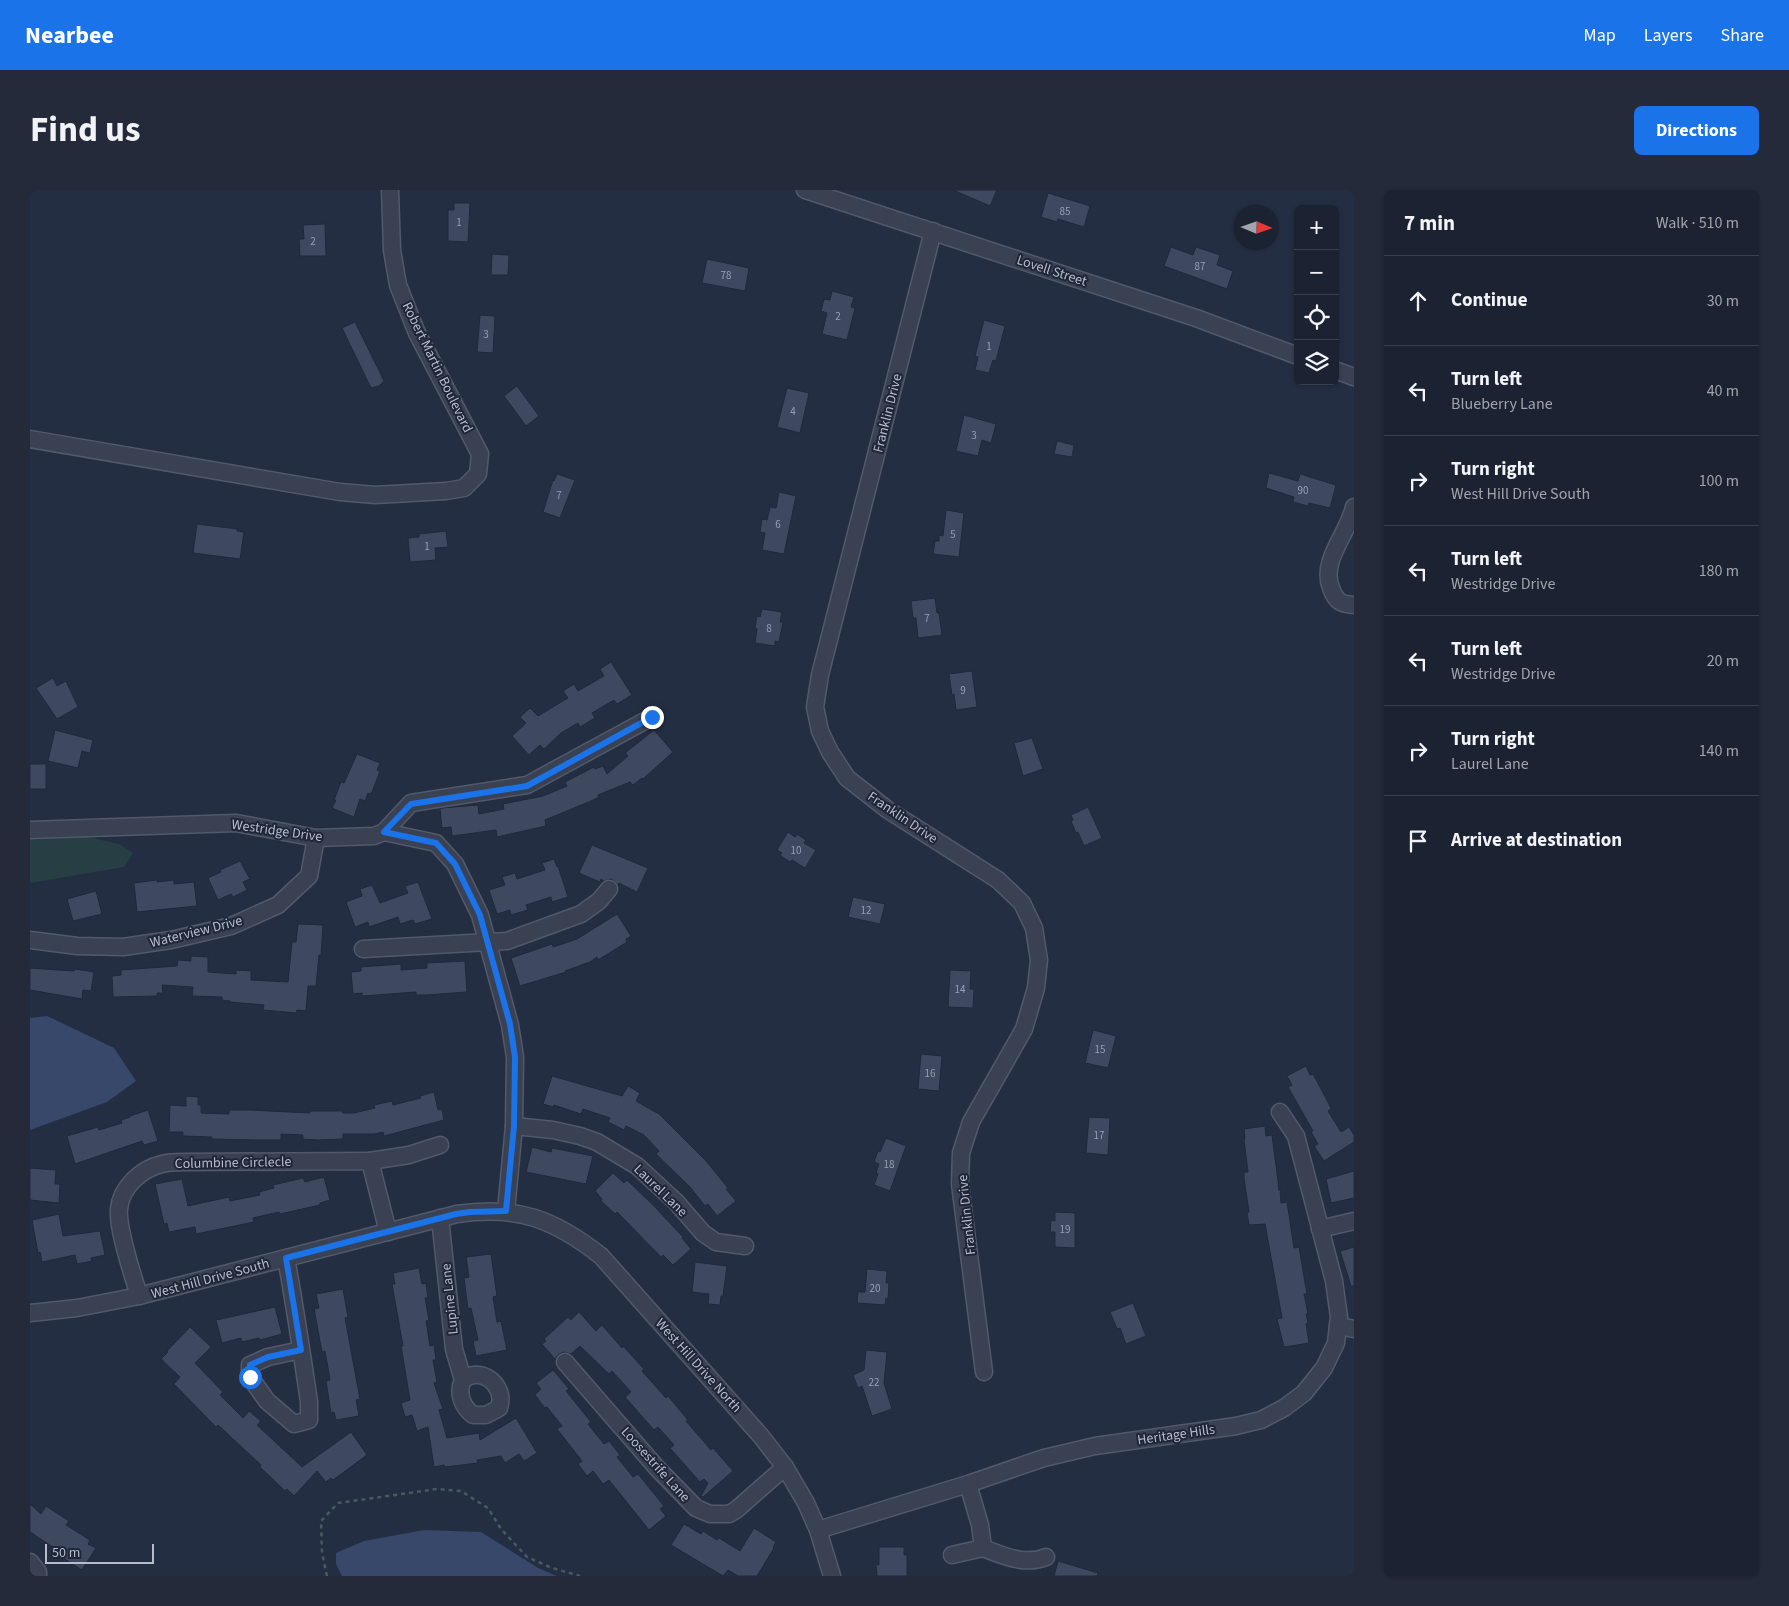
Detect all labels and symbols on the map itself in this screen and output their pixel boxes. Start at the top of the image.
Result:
house number: 85 [1060,204,1070,219]
north arrow [1234,205,1279,250]
house number: 1 [456,215,462,230]
house number: 2 [310,234,316,249]
street label: Lovell Street [1014,250,1090,292]
house number: 87 [1195,259,1205,274]
house number: 78 [721,268,732,283]
street label: Robert Martin Boulevard [397,299,477,436]
house number: 2 [835,309,841,324]
house number: 3 [483,327,489,342]
house number: 1 [986,339,992,354]
street label: Franklin Drive [869,372,907,455]
house number: 4 [790,404,796,419]
house number: 3 [971,428,977,443]
house number: 90 [1298,483,1308,498]
house number: 7 [556,488,562,503]
house number: 6 [775,517,781,532]
house number: 5 [950,527,956,542]
house number: 1 [424,539,430,554]
house number: 7 [924,611,930,626]
house number: 8 [766,621,772,636]
house number: 9 [960,683,966,698]
route end [641,706,664,729]
street label: Franklin Drive [863,787,941,849]
street label: Westridge Drive [230,815,324,847]
house number: 10 [791,843,801,858]
house number: 12 [861,903,871,918]
street label: Waterview Drive [148,911,245,953]
house number: 14 [955,982,966,997]
house number: 15 [1095,1042,1105,1057]
house number: 16 [925,1066,936,1081]
house number: 17 [1094,1128,1104,1143]
street label: Columbine Circlecle [174,1152,292,1174]
house number: 18 [884,1157,895,1172]
street label: Laurel Lane [629,1160,692,1222]
street label: Franklin Drive [953,1174,981,1256]
house number: 19 [1060,1222,1070,1237]
street label: West Hill Drive South [149,1254,272,1304]
street label: Lupine Lane [436,1262,464,1335]
house number: 20 [870,1281,880,1296]
street label: West Hill Drive North [650,1314,746,1417]
route start [239,1366,262,1389]
house number: 22 [869,1375,879,1390]
street label: Heritage Hills [1136,1420,1216,1450]
street label: Loosestrife Lane [616,1423,695,1507]
scale bar [45,1541,154,1564]

